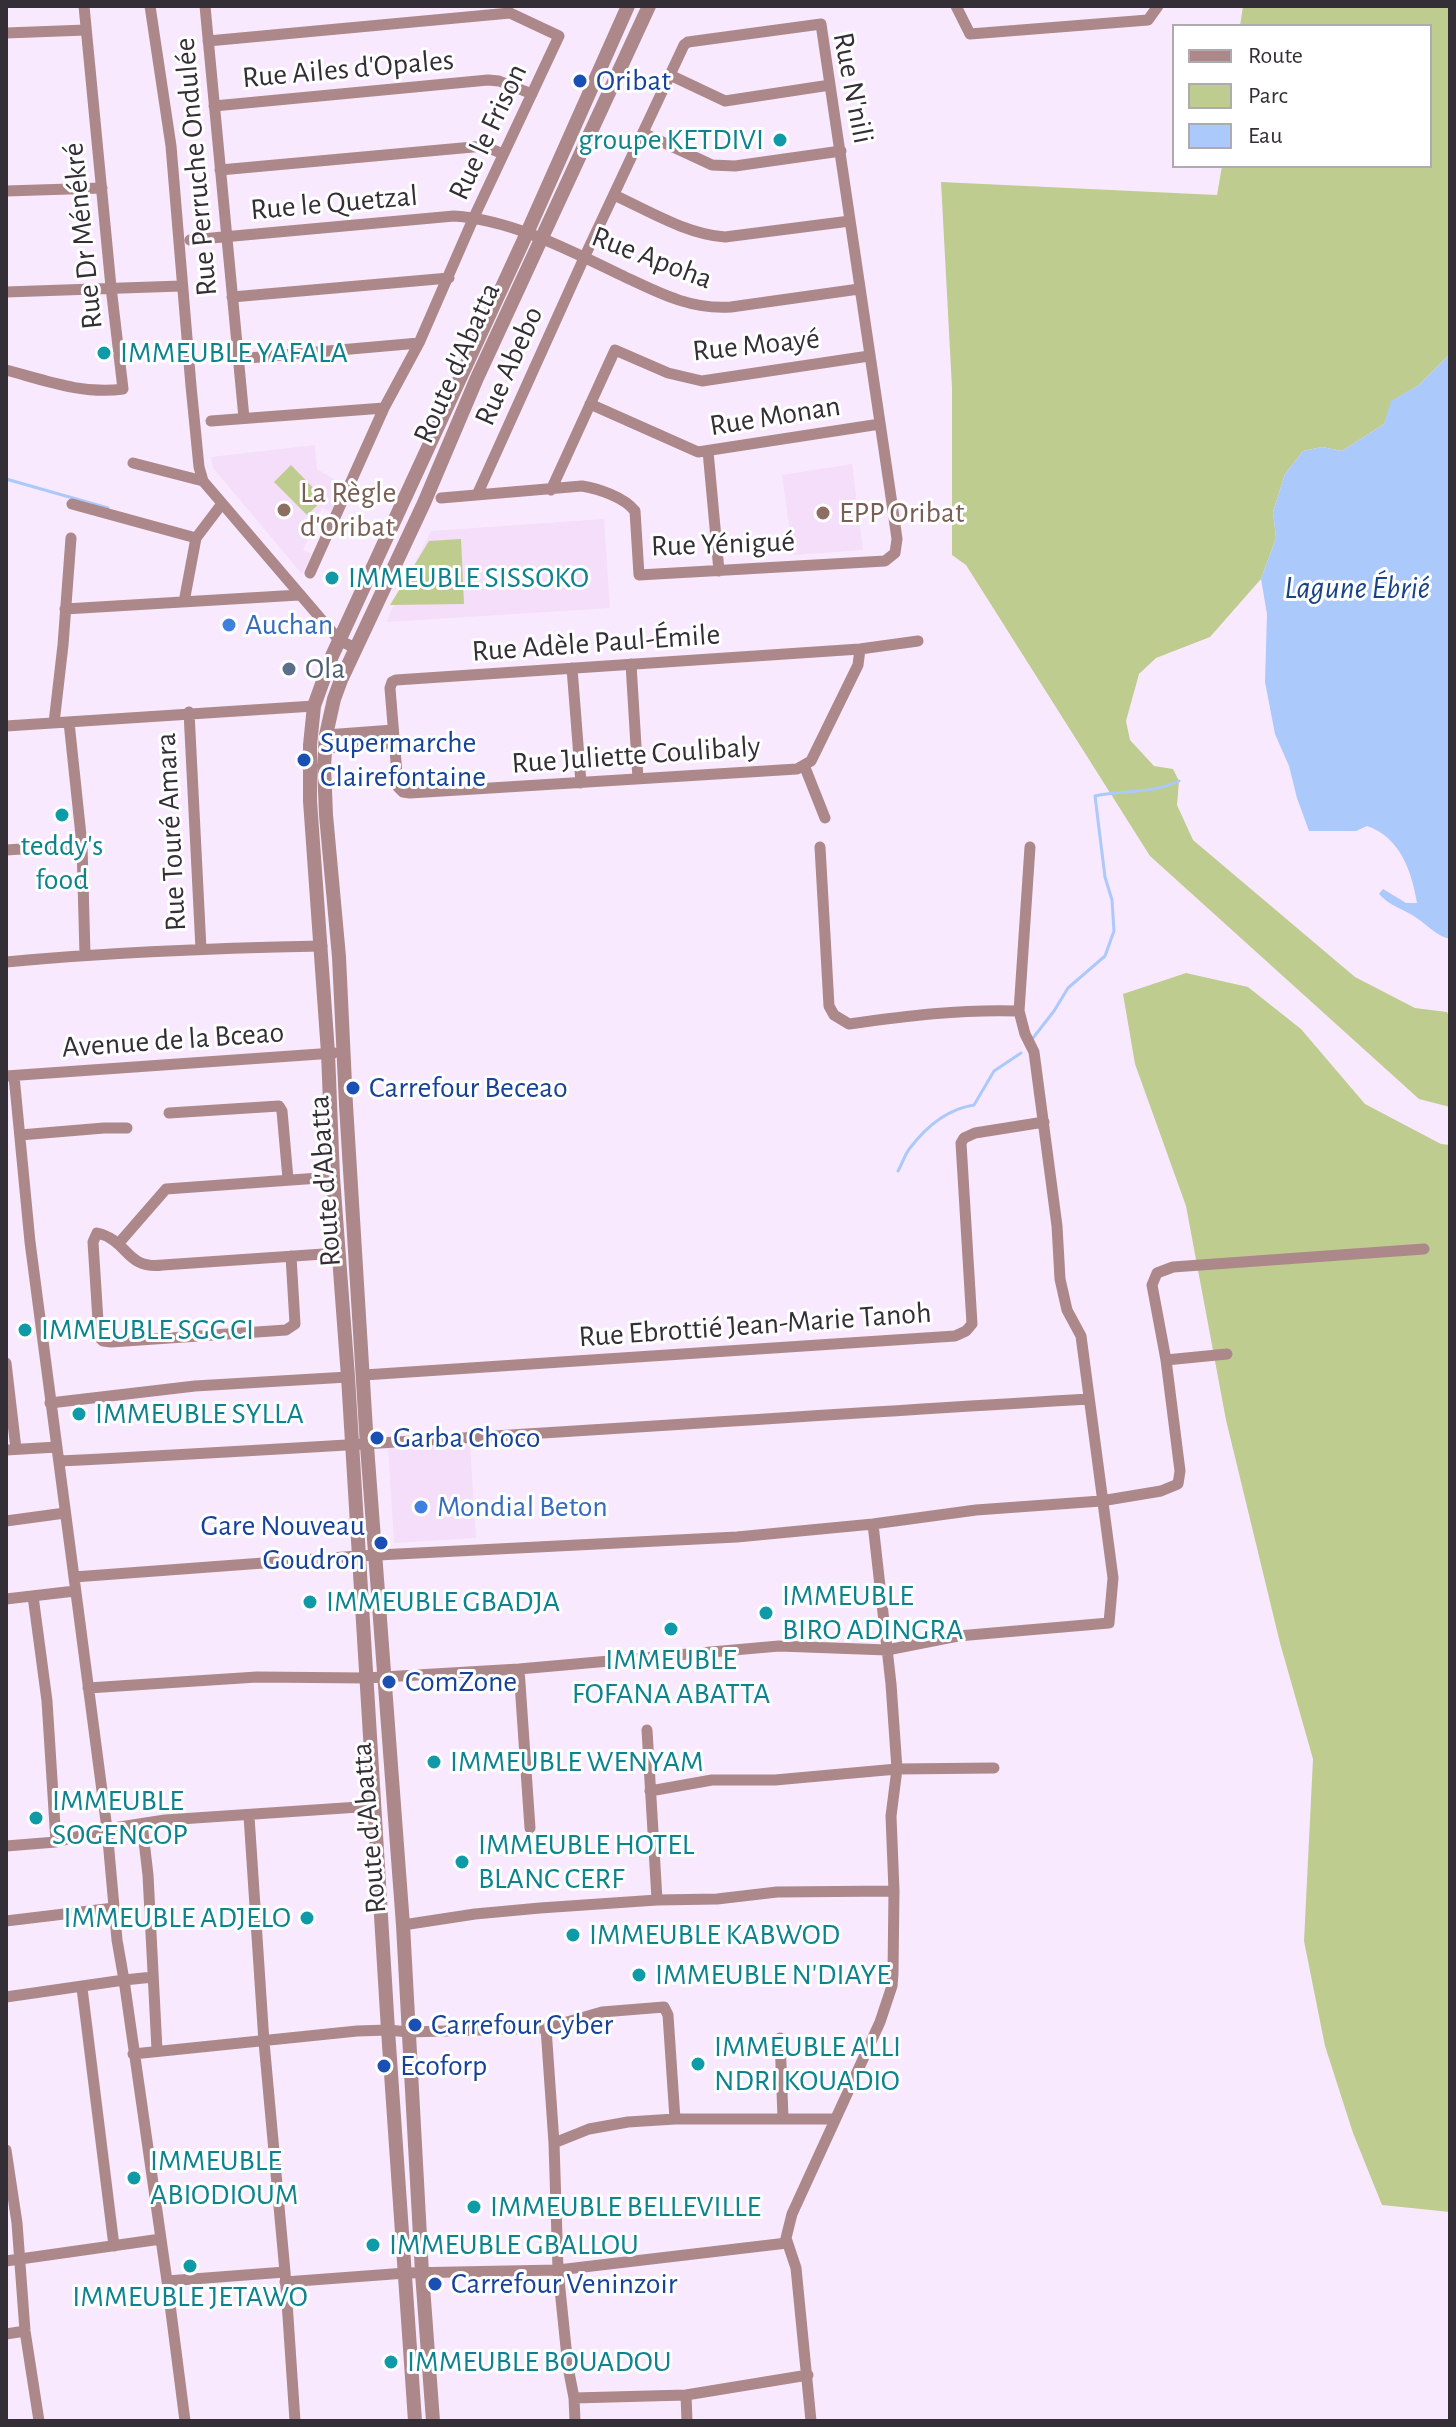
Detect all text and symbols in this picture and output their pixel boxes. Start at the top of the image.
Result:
legend [1172,24,1432,168]
street label: Rue N'nili [825,29,881,147]
street label: Rue Perruche Ondulée [167,36,225,298]
street label: Rue Ailes d'Opales [241,42,455,96]
text: Route [1248,44,1303,68]
street label: Rue le Frison [441,58,535,206]
place label: Oribat [596,63,671,99]
marker: Oribat [571,72,589,90]
text: Parc [1248,84,1288,108]
place label: groupe KETDIVI [578,122,764,158]
text: Eau [1248,124,1282,148]
marker: groupe KETDIVI [771,131,789,149]
street label: Rue Dr Ménékré [55,141,111,331]
street label: Rue le Quetzal [249,178,419,228]
street label: Rue Apoha [587,219,717,297]
street label: Route d'Abatta [406,277,508,449]
street label: Rue Abebo [467,301,551,431]
street label: Rue Moayé [691,320,821,370]
place label: IMMEUBLE YAFALA [120,335,348,371]
marker: IMMEUBLE YAFALA [95,344,113,362]
street label: Rue Monan [707,388,843,444]
place label: La Règle d'Oribat [300,475,396,546]
place label: EPP Oribat [839,495,964,531]
marker: La Règle d'Oribat [275,501,293,519]
marker: EPP Oribat [814,504,832,522]
street label: Rue Yénigué [650,523,796,565]
place label: IMMEUBLE SISSOKO [348,560,589,596]
marker: IMMEUBLE SISSOKO [323,569,341,587]
water label: Lagune Ébrié [1284,569,1430,607]
place label: Auchan [245,607,333,643]
marker: Auchan [220,616,238,634]
street label: Rue Adèle Paul-Émile [471,616,721,670]
place label: Ola [305,651,345,687]
marker: Ola [280,660,298,678]
place label: Supermarche Clairefontaine [320,725,486,796]
street label: Rue Juliette Coulibaly [510,728,762,782]
street label: Rue Touré Amara [148,732,194,932]
marker: Supermarche Clairefontaine [295,751,313,769]
marker: teddy's food [53,806,71,824]
place label: teddy's food [21,828,103,898]
street label: Avenue de la Bceao [61,1014,285,1066]
place label: Carrefour Beceao [369,1070,568,1106]
marker: Carrefour Beceao [344,1079,362,1097]
street label: Route d'Abatta [301,1094,349,1268]
street label: Rue Ebrottié Jean-Marie Tanoh [577,1295,933,1355]
place label: IMMEUBLE SGC CI [41,1312,254,1348]
marker: IMMEUBLE SGC CI [16,1321,34,1339]
place label: IMMEUBLE SYLLA [95,1396,304,1432]
marker: IMMEUBLE SYLLA [70,1405,88,1423]
place label: Garba Choco [393,1420,540,1456]
marker: Garba Choco [368,1429,386,1447]
place label: Mondial Beton [437,1489,608,1525]
marker: Mondial Beton [412,1498,430,1516]
place label: Gare Nouveau Goudron [201,1508,365,1578]
marker: Gare Nouveau Goudron [372,1534,390,1552]
place label: IMMEUBLE BIRO ADINGRA [782,1578,963,1648]
place label: IMMEUBLE GBADJA [326,1584,560,1620]
marker: IMMEUBLE GBADJA [301,1593,319,1611]
marker: IMMEUBLE BIRO ADINGRA [757,1604,775,1622]
marker: IMMEUBLE FOFANA ABATTA [662,1620,680,1638]
place label: IMMEUBLE FOFANA ABATTA [572,1642,770,1712]
place label: ComZone [405,1664,517,1700]
marker: ComZone [380,1673,398,1691]
street label: Route d'Abatta [344,1741,394,1915]
place label: IMMEUBLE WENYAM [450,1744,704,1780]
marker: IMMEUBLE WENYAM [425,1753,443,1771]
place label: IMMEUBLE SOGENCOP [52,1783,188,1854]
marker: IMMEUBLE SOGENCOP [27,1809,45,1827]
place label: IMMEUBLE HOTEL BLANC CERF [478,1827,694,1898]
marker: IMMEUBLE HOTEL BLANC CERF [453,1853,471,1871]
place label: IMMEUBLE ADJELO [63,1900,291,1936]
marker: IMMEUBLE ADJELO [298,1909,316,1927]
place label: IMMEUBLE KABWOD [589,1917,840,1953]
marker: IMMEUBLE KABWOD [564,1926,582,1944]
place label: IMMEUBLE N'DIAYE [655,1957,891,1993]
marker: IMMEUBLE N'DIAYE [630,1966,648,1984]
place label: Carrefour Cyber [431,2007,613,2043]
marker: Carrefour Cyber [406,2016,424,2034]
place label: IMMEUBLE ALLI NDRI KOUADIO [714,2029,901,2100]
place label: Ecoforp [400,2048,487,2084]
marker: IMMEUBLE ALLI NDRI KOUADIO [689,2055,707,2073]
marker: Ecoforp [375,2057,393,2075]
place label: IMMEUBLE ABIODIOUM [150,2143,298,2214]
marker: IMMEUBLE ABIODIOUM [125,2169,143,2187]
place label: IMMEUBLE BELLEVILLE [490,2189,761,2225]
marker: IMMEUBLE BELLEVILLE [465,2198,483,2216]
place label: IMMEUBLE GBALLOU [389,2227,639,2263]
marker: IMMEUBLE GBALLOU [364,2236,382,2254]
marker: IMMEUBLE JETAWO [181,2257,199,2275]
place label: Carrefour Veninzoir [451,2266,678,2302]
marker: Carrefour Veninzoir [426,2275,444,2293]
place label: IMMEUBLE JETAWO [72,2279,308,2315]
place label: IMMEUBLE BOUADOU [407,2344,672,2380]
marker: IMMEUBLE BOUADOU [382,2353,400,2371]

